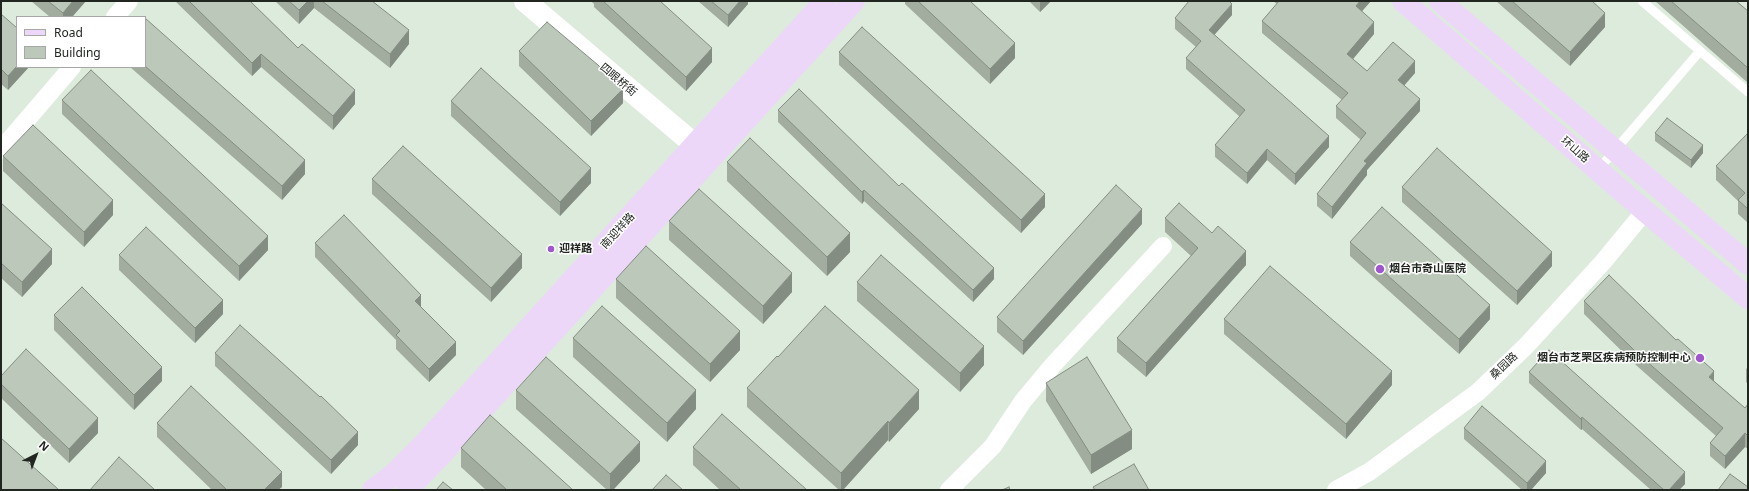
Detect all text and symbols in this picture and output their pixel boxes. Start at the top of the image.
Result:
legend [16,16,146,68]
text: Road [54,24,83,41]
text: Building [54,44,101,61]
street label: 四眼桥街 [597,61,639,99]
street label: 环山路 [1558,134,1592,166]
street label: 南迎祥路 [598,210,638,252]
place label: 迎祥路 [559,242,592,256]
marker: 迎祥路 [546,244,556,254]
place label: 烟台市奇山医院 [1389,262,1466,276]
marker: 烟台市奇山医院 [1374,263,1386,275]
street label: 桑园路 [1488,350,1520,382]
place label: 烟台市芝罘区疾病预防控制中心 [1537,351,1691,365]
marker: 烟台市芝罘区疾病预防控制中心 [1694,352,1706,364]
north arrow [16,435,56,475]
text: N [36,437,53,454]

